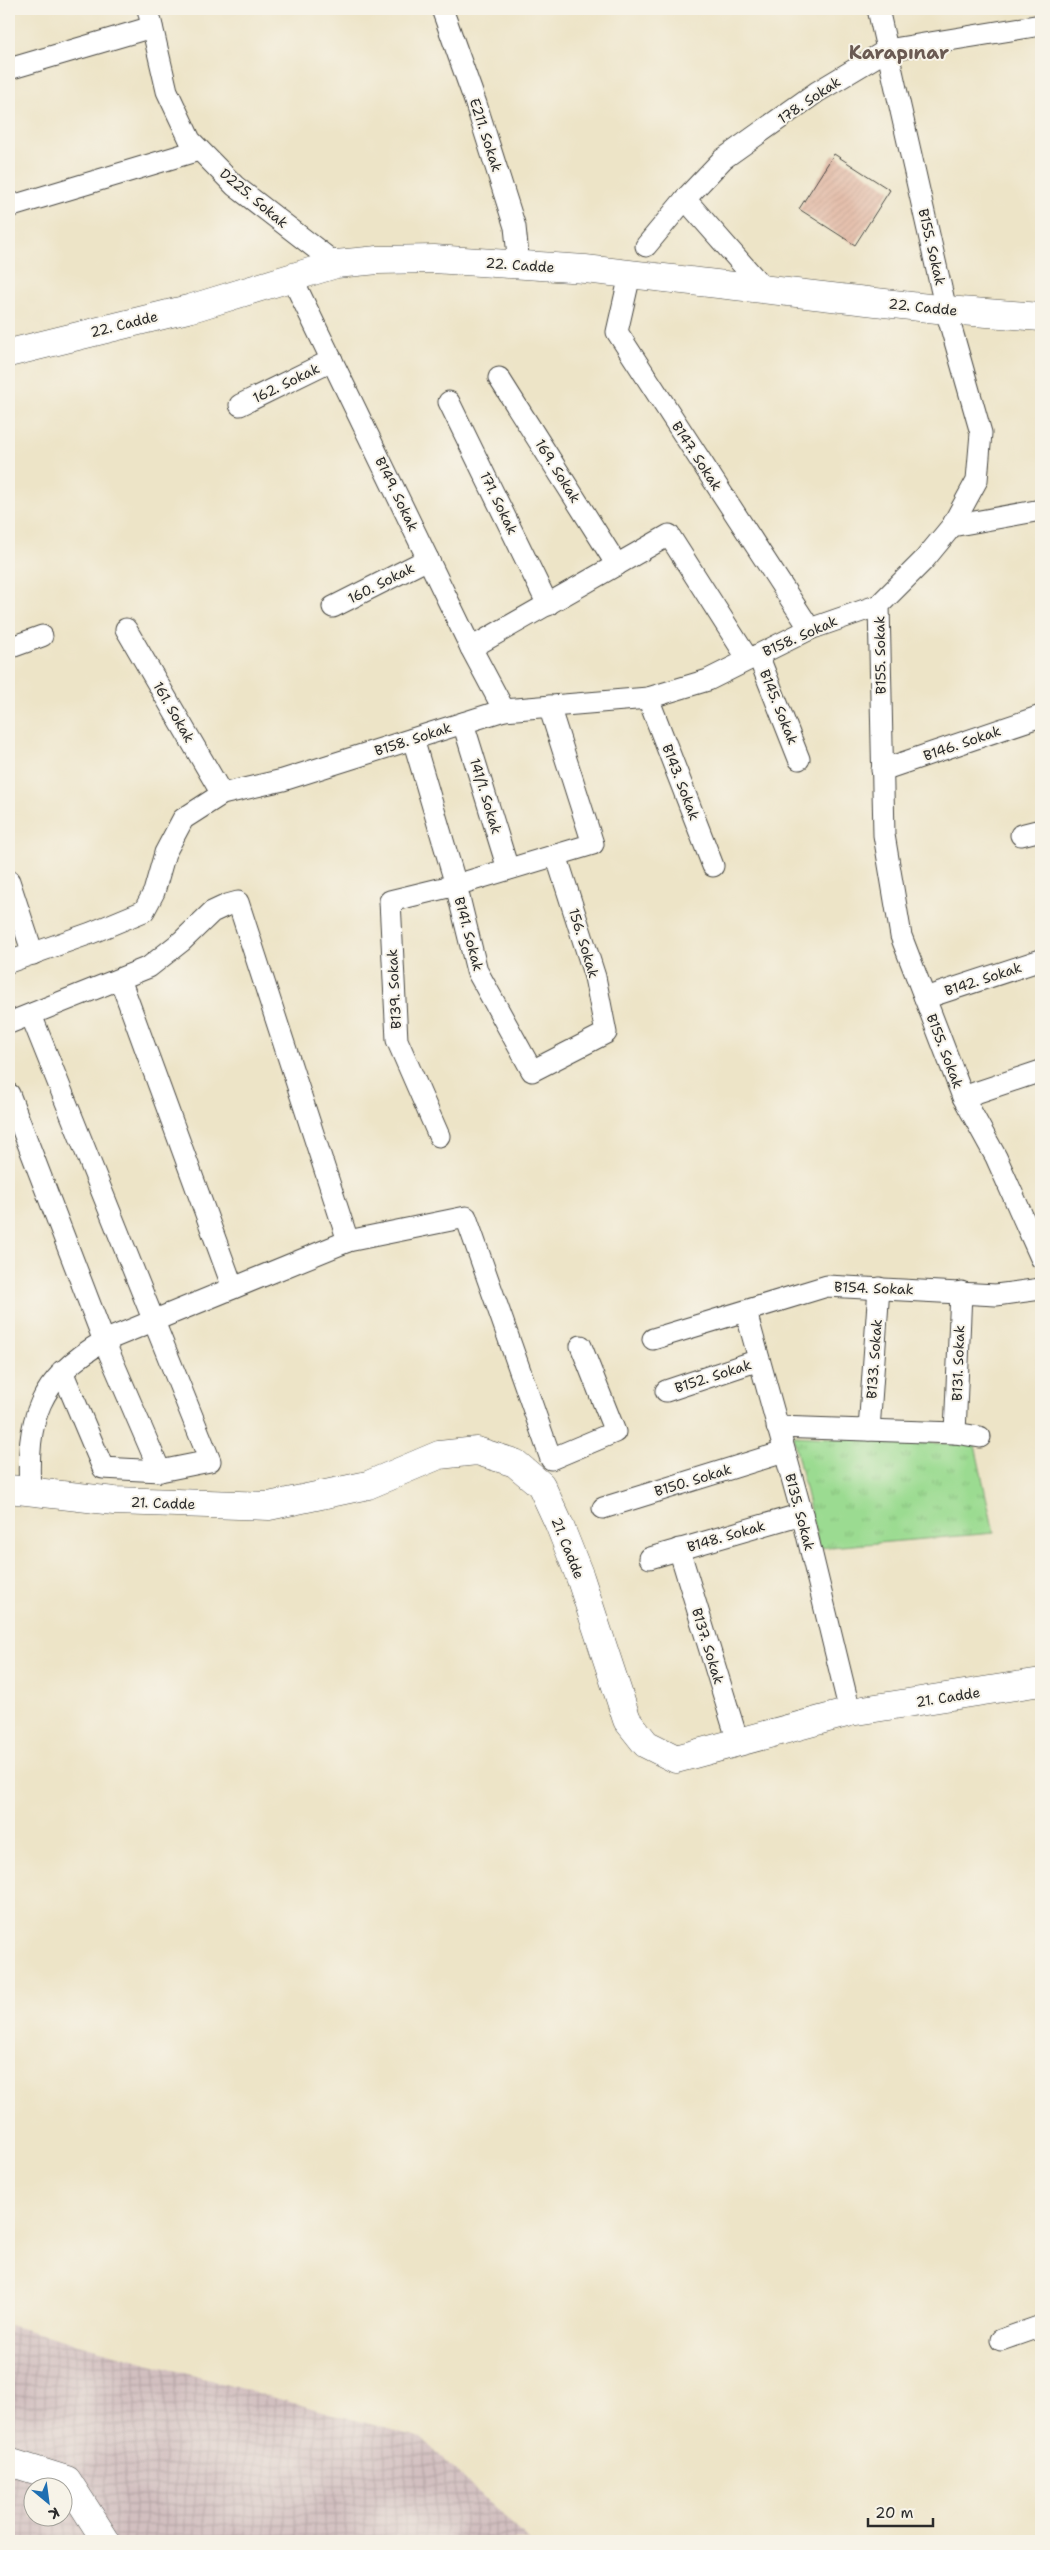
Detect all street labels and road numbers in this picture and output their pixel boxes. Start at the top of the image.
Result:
street label: 178. Sokak [774,72,844,128]
street label: E211. Sokak [466,96,506,174]
street label: D225. Sokak [216,164,292,232]
street label: B155. Sokak [914,207,950,287]
street label: 22. Cadde [485,254,555,276]
street label: 22. Cadde [888,294,958,320]
street label: 22. Cadde [88,307,160,341]
street label: 162. Sokak [250,359,322,407]
street label: B147. Sokak [668,418,726,494]
street label: 169. Sokak [531,436,585,506]
street label: B149. Sokak [371,454,423,534]
street label: 171. Sokak [476,469,522,537]
street label: 160. Sokak [345,559,417,607]
street label: B158. Sokak [760,612,840,660]
street label: B155. Sokak [870,616,890,694]
street label: B145. Sokak [756,667,802,747]
street label: 161. Sokak [149,678,199,746]
street label: B158. Sokak [372,718,454,760]
street label: B146. Sokak [921,721,1003,765]
street label: B143. Sokak [658,741,704,823]
street label: 141/1. Sokak [466,756,506,836]
street label: B141. Sokak [450,895,488,973]
street label: 156. Sokak [565,906,603,980]
street label: B139. Sokak [383,948,405,1030]
street label: B142. Sokak [942,958,1024,1000]
street label: B155. Sokak [923,1011,967,1091]
street label: B154. Sokak [834,1278,914,1298]
street label: B133. Sokak [862,1318,886,1400]
street label: B131. Sokak [948,1325,968,1401]
street label: B152. Sokak [672,1355,754,1397]
street label: B150. Sokak [652,1460,734,1500]
street label: B135. Sokak [781,1471,819,1553]
street label: 21. Cadde [130,1493,196,1513]
street label: 21. Cadde [547,1515,589,1582]
street label: B148. Sokak [685,1516,767,1556]
street label: B137. Sokak [688,1606,728,1686]
street label: 21. Cadde [915,1683,982,1711]

